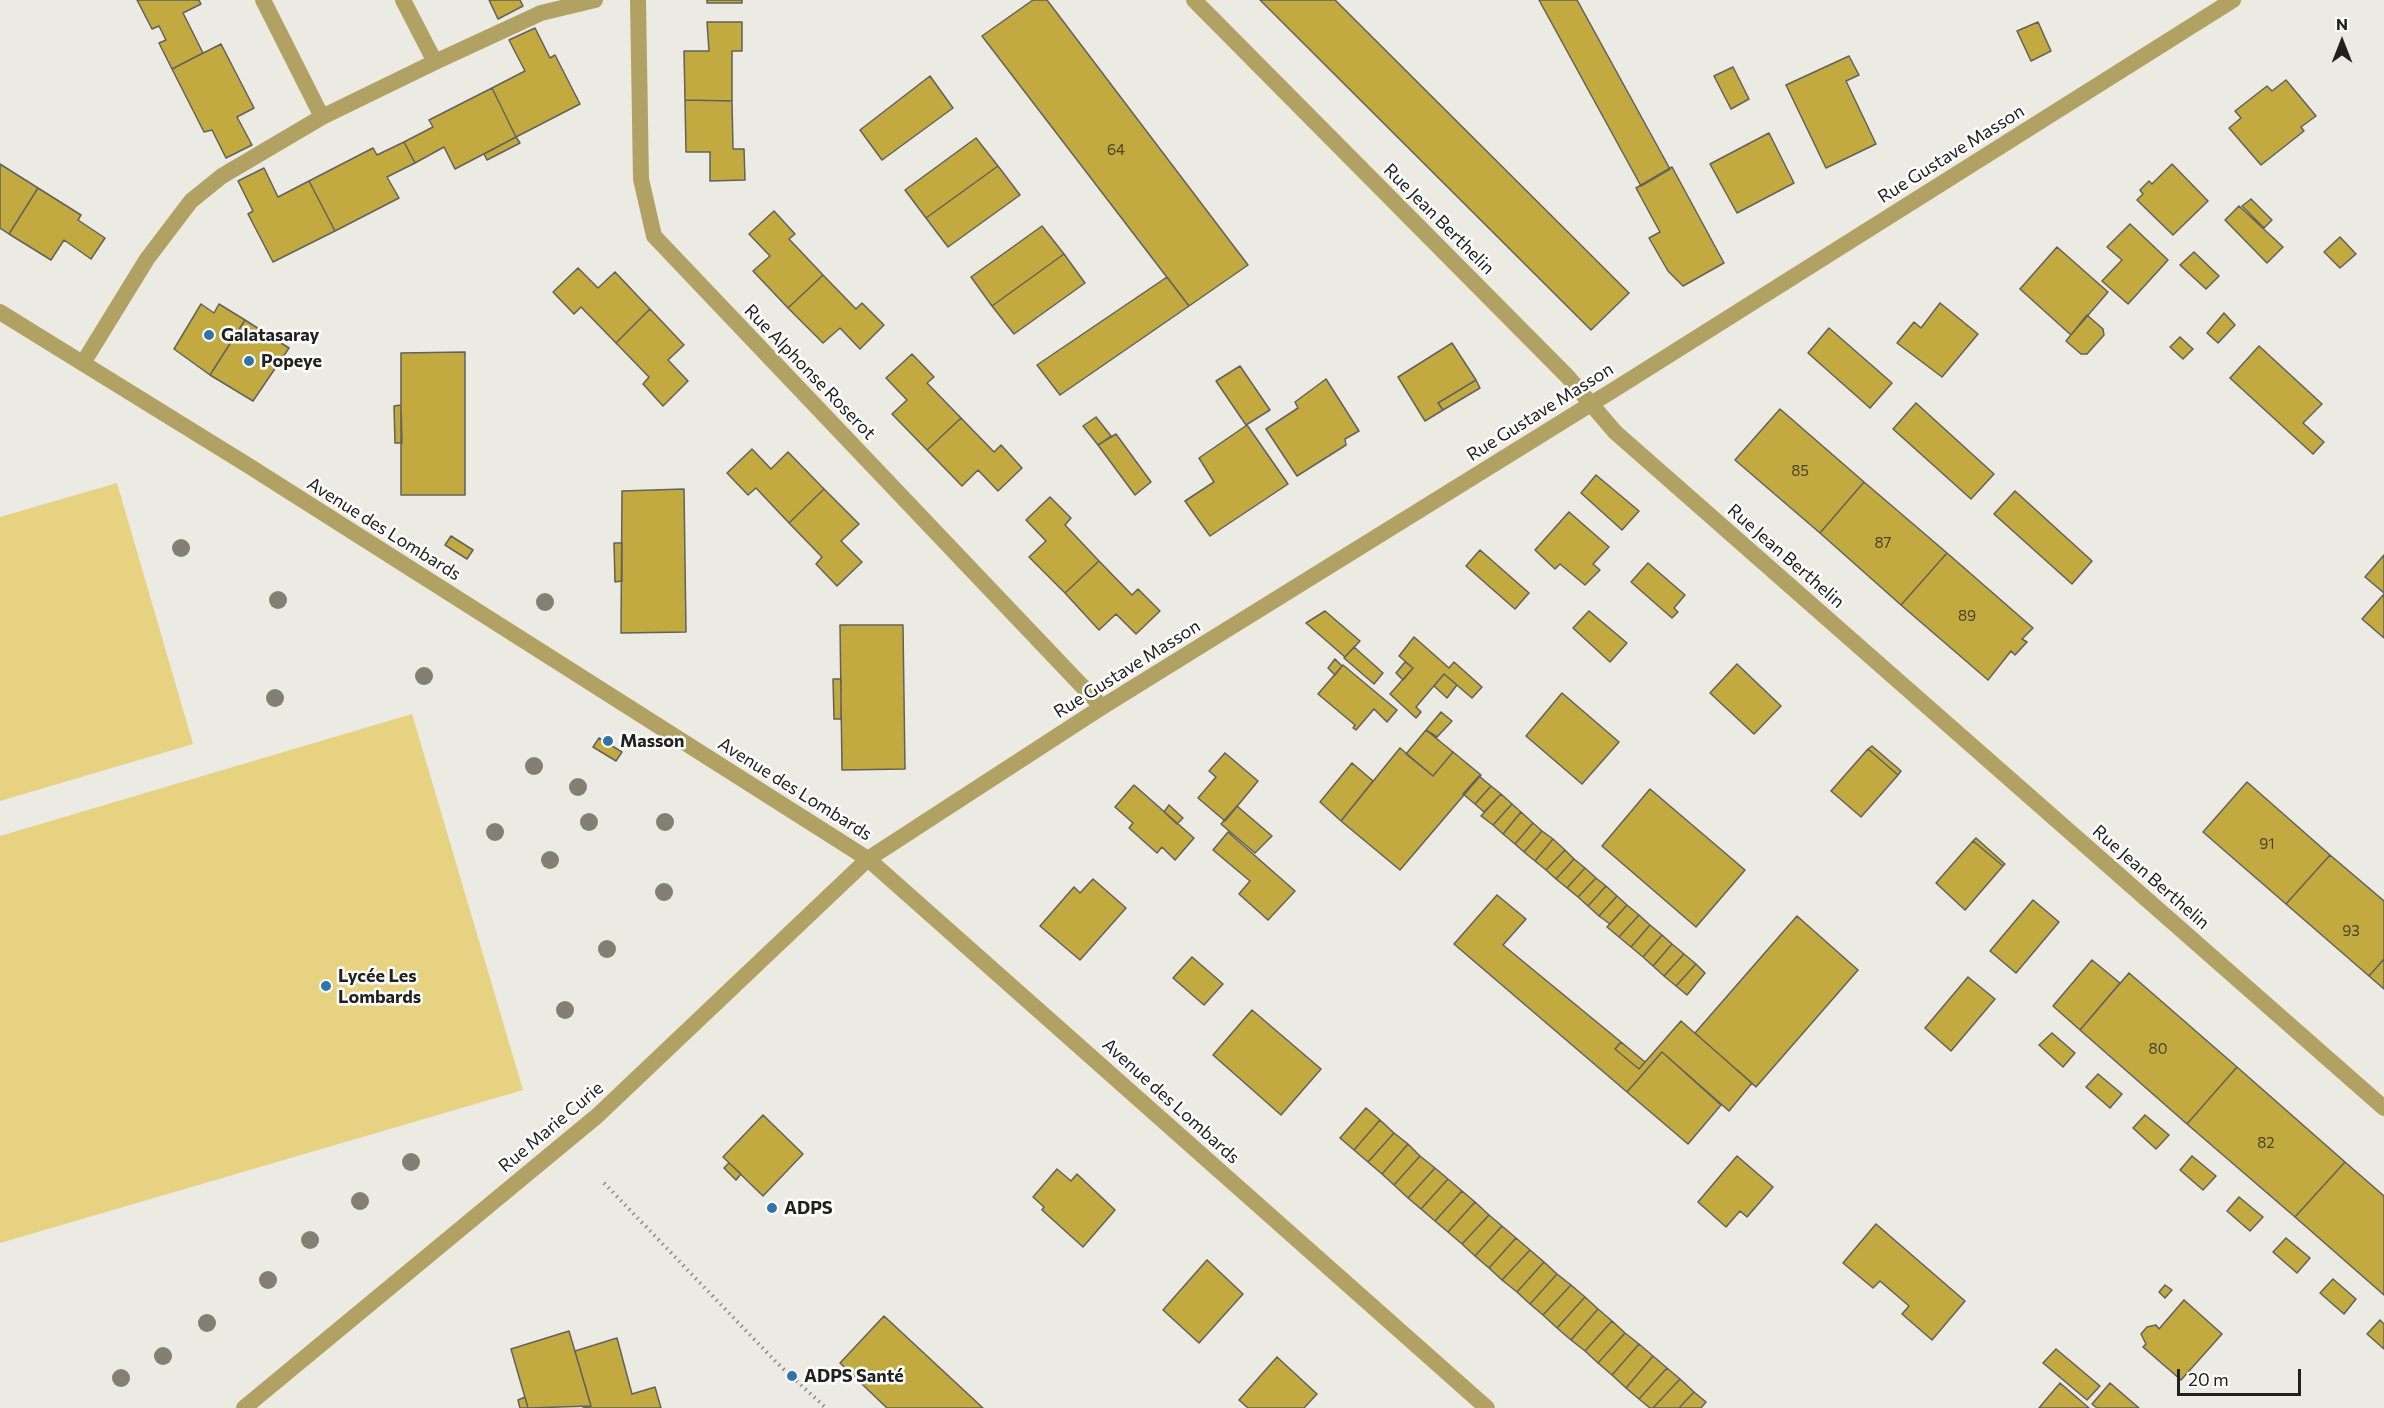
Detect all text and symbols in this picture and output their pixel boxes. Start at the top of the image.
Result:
north arrow [2312,12,2372,72]
text: N [2336,14,2348,33]
street label: Rue Gustave Masson [1874,100,2028,208]
house number: 64 [1107,141,1125,159]
street label: Rue Jean Berthelin [1379,159,1499,279]
street label: Rue Alphonse Roserot [740,300,880,444]
place label: Galatasaray [221,324,319,346]
marker: Galatasaray [202,328,216,342]
place label: Popeye [261,350,322,372]
marker: Popeye [242,354,256,368]
street label: Rue Gustave Masson [1463,358,1617,466]
house number: 85 [1791,462,1809,480]
street label: Avenue des Lombards [303,473,465,585]
street label: Rue Jean Berthelin [1723,499,1849,613]
house number: 87 [1875,534,1891,552]
house number: 89 [1958,607,1976,625]
street label: Rue Gustave Masson [1050,615,1204,723]
place label: Masson [620,730,685,752]
street label: Avenue des Lombards [714,733,876,845]
marker: Masson [601,734,615,748]
street label: Rue Jean Berthelin [2088,820,2214,934]
house number: 91 [2259,835,2275,853]
house number: 93 [2342,922,2360,940]
place label: Lycée Les Lombards [338,965,421,1008]
marker: Lycée Les Lombards [319,979,333,993]
street label: Avenue des Lombards [1098,1034,1244,1168]
house number: 80 [2149,1040,2167,1058]
street label: Rue Marie Curie [494,1077,608,1177]
house number: 82 [2257,1134,2275,1152]
place label: ADPS [784,1197,833,1219]
marker: ADPS [765,1201,779,1215]
scale bar [2180,1357,2304,1395]
place label: ADPS Santé [804,1365,904,1387]
text: 20 m [2188,1368,2229,1390]
marker: ADPS Santé [785,1369,799,1383]

